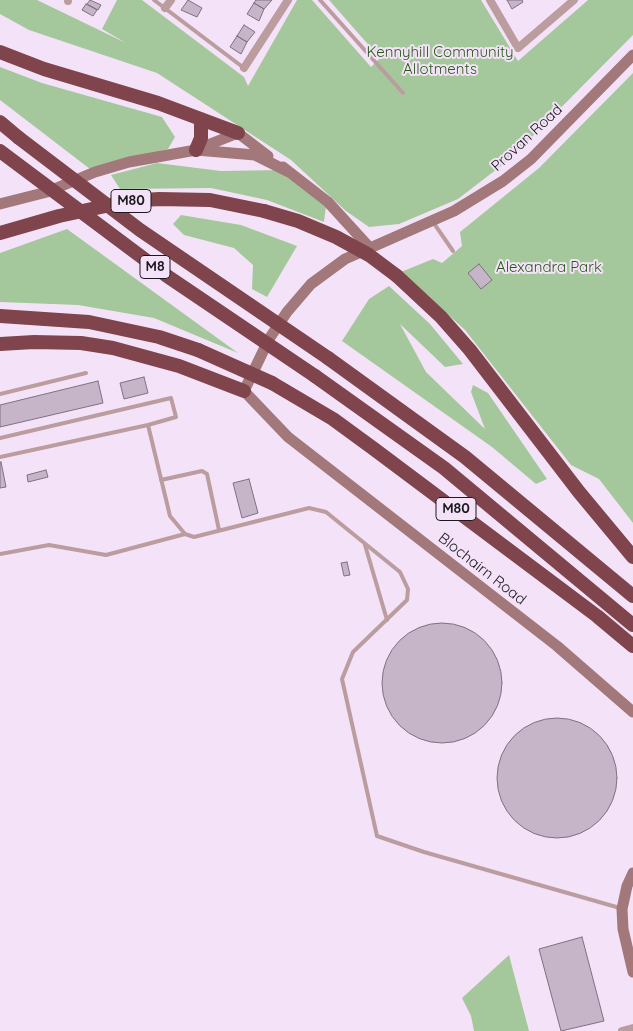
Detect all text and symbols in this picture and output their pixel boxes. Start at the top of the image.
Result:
park label: Kennyhill Community Allotments [366,43,514,78]
street label: Provan Road [488,101,566,175]
road number: M80 [111,190,151,212]
road number: M8 [140,256,170,278]
park label: Alexandra Park [496,258,602,276]
road number: M80 [436,498,476,520]
street label: Blochairn Road [435,529,529,609]

